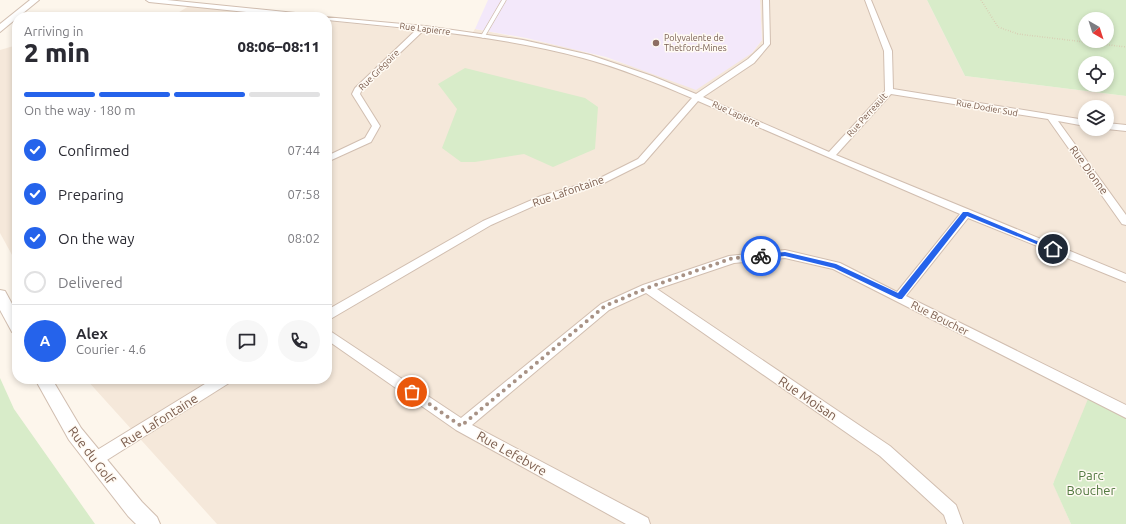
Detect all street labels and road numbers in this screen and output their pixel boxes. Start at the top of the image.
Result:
street label: Rue Lapierre [399,21,451,37]
street label: Rue Grégoire [357,48,401,92]
street label: Rue Perreault [845,91,890,139]
street label: Rue Dodier Sud [955,98,1019,118]
street label: Rue Lapierre [711,99,761,129]
street label: Rue Dionne [1067,143,1111,197]
street label: Rue Lafontaine [531,173,605,209]
street label: Rue Boucher [909,298,972,338]
street label: Rue Moisan [776,373,840,423]
street label: Rue Lafontaine [118,391,200,449]
street label: Rue du Golf [66,424,118,487]
street label: Rue Lefebvre [475,428,549,478]

